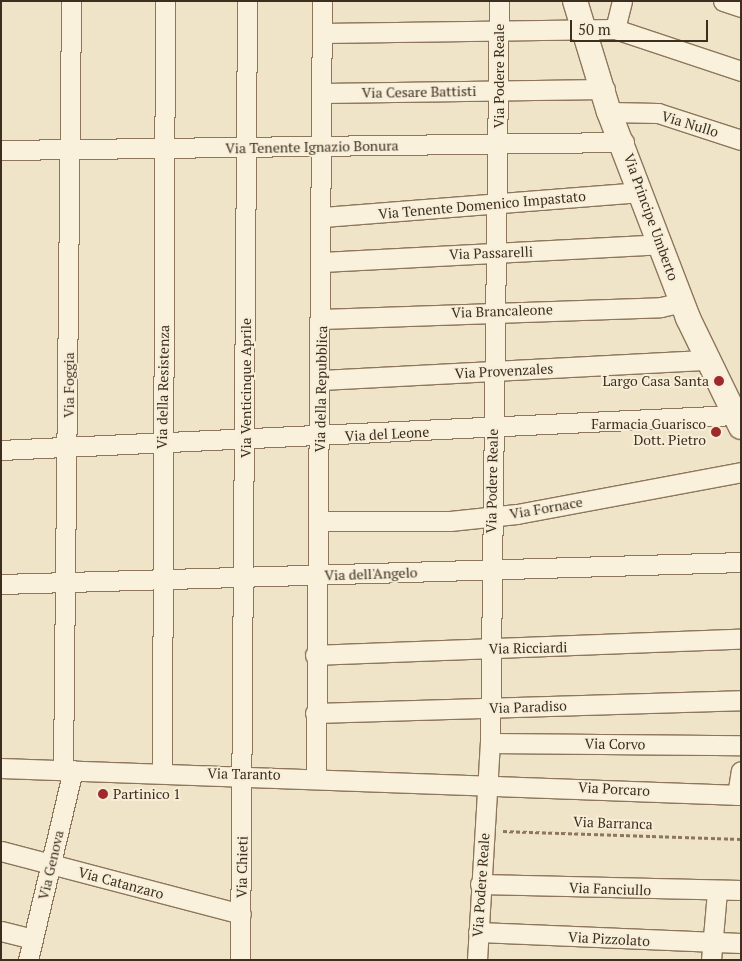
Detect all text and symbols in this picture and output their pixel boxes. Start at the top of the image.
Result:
scale bar [572,10,710,42]
text: 50 m [578,19,611,39]
street label: Via Podere Reale [491,24,507,128]
street label: Via Cesare Battisti [362,83,476,101]
street label: Via Nullo [659,107,721,141]
street label: Via Tenente Ignazio Bonura [225,137,399,157]
street label: Via Principe Umberto [620,151,682,283]
street label: Via Tenente Domenico Impastato [377,188,587,222]
street label: Via Passarelli [449,243,533,263]
street label: Via Brancaleone [451,301,553,321]
street label: Via Venticinque Aprile [238,318,254,458]
street label: Via della Resistenza [154,325,172,449]
street label: Via della Repubblica [311,325,331,453]
street label: Via Foggia [61,352,77,418]
street label: Via Provenzales [454,360,554,382]
place label: Largo Casa Santa [603,373,709,389]
marker: Largo Casa Santa [713,375,725,387]
place label: Farmacia Guarisco Dott. Pietro [591,416,706,448]
street label: Via del Leone [344,423,430,445]
marker: Farmacia Guarisco Dott. Pietro [710,426,722,438]
street label: Via Podere Reale [483,429,501,533]
street label: Via Fornace [508,493,584,523]
street label: Via dell'Angelo [324,564,418,584]
street label: Via Ricciardi [488,639,568,657]
street label: Via Paradiso [489,697,567,717]
street label: Via Corvo [584,735,646,753]
street label: Via Taranto [207,765,281,783]
street label: Via Porcaro [578,779,650,799]
place label: Partinico 1 [113,786,181,802]
marker: Partinico 1 [97,788,109,800]
street label: Via Barranca [573,813,653,833]
street label: Via Genova [35,829,67,901]
street label: Via Podere Reale [469,832,493,938]
street label: Via Chieti [233,836,251,898]
street label: Via Catanzaro [76,864,166,902]
street label: Via Fanciullo [569,879,651,899]
street label: Via Pizzolato [568,928,650,950]

